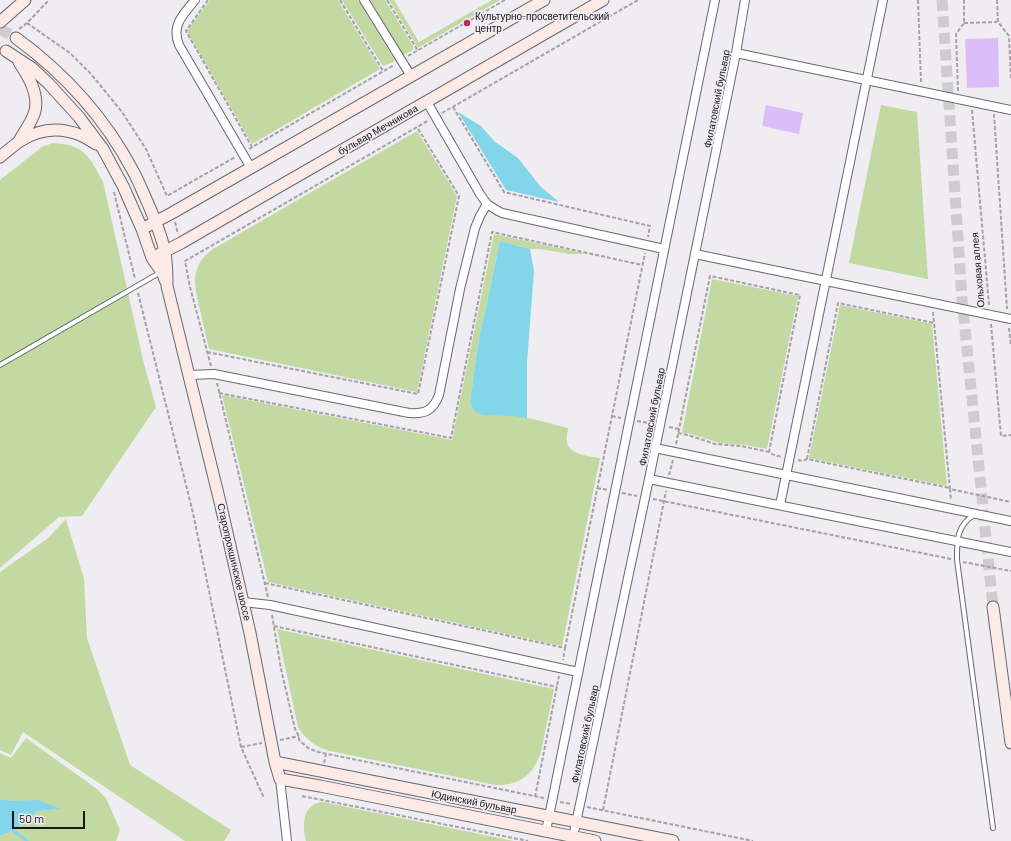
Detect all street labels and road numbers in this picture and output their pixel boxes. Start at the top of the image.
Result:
street label: Филатовский бульвар [702,49,732,149]
street label: бульвар Мечникова [336,102,420,158]
street label: Ольховая аллея [969,232,987,308]
street label: Филатовский бульвар [637,367,667,467]
street label: Старопрокшинское шоссе [215,502,253,622]
street label: Филатовский бульвар [569,684,601,784]
street label: Юдинский бульвар [430,788,518,816]

